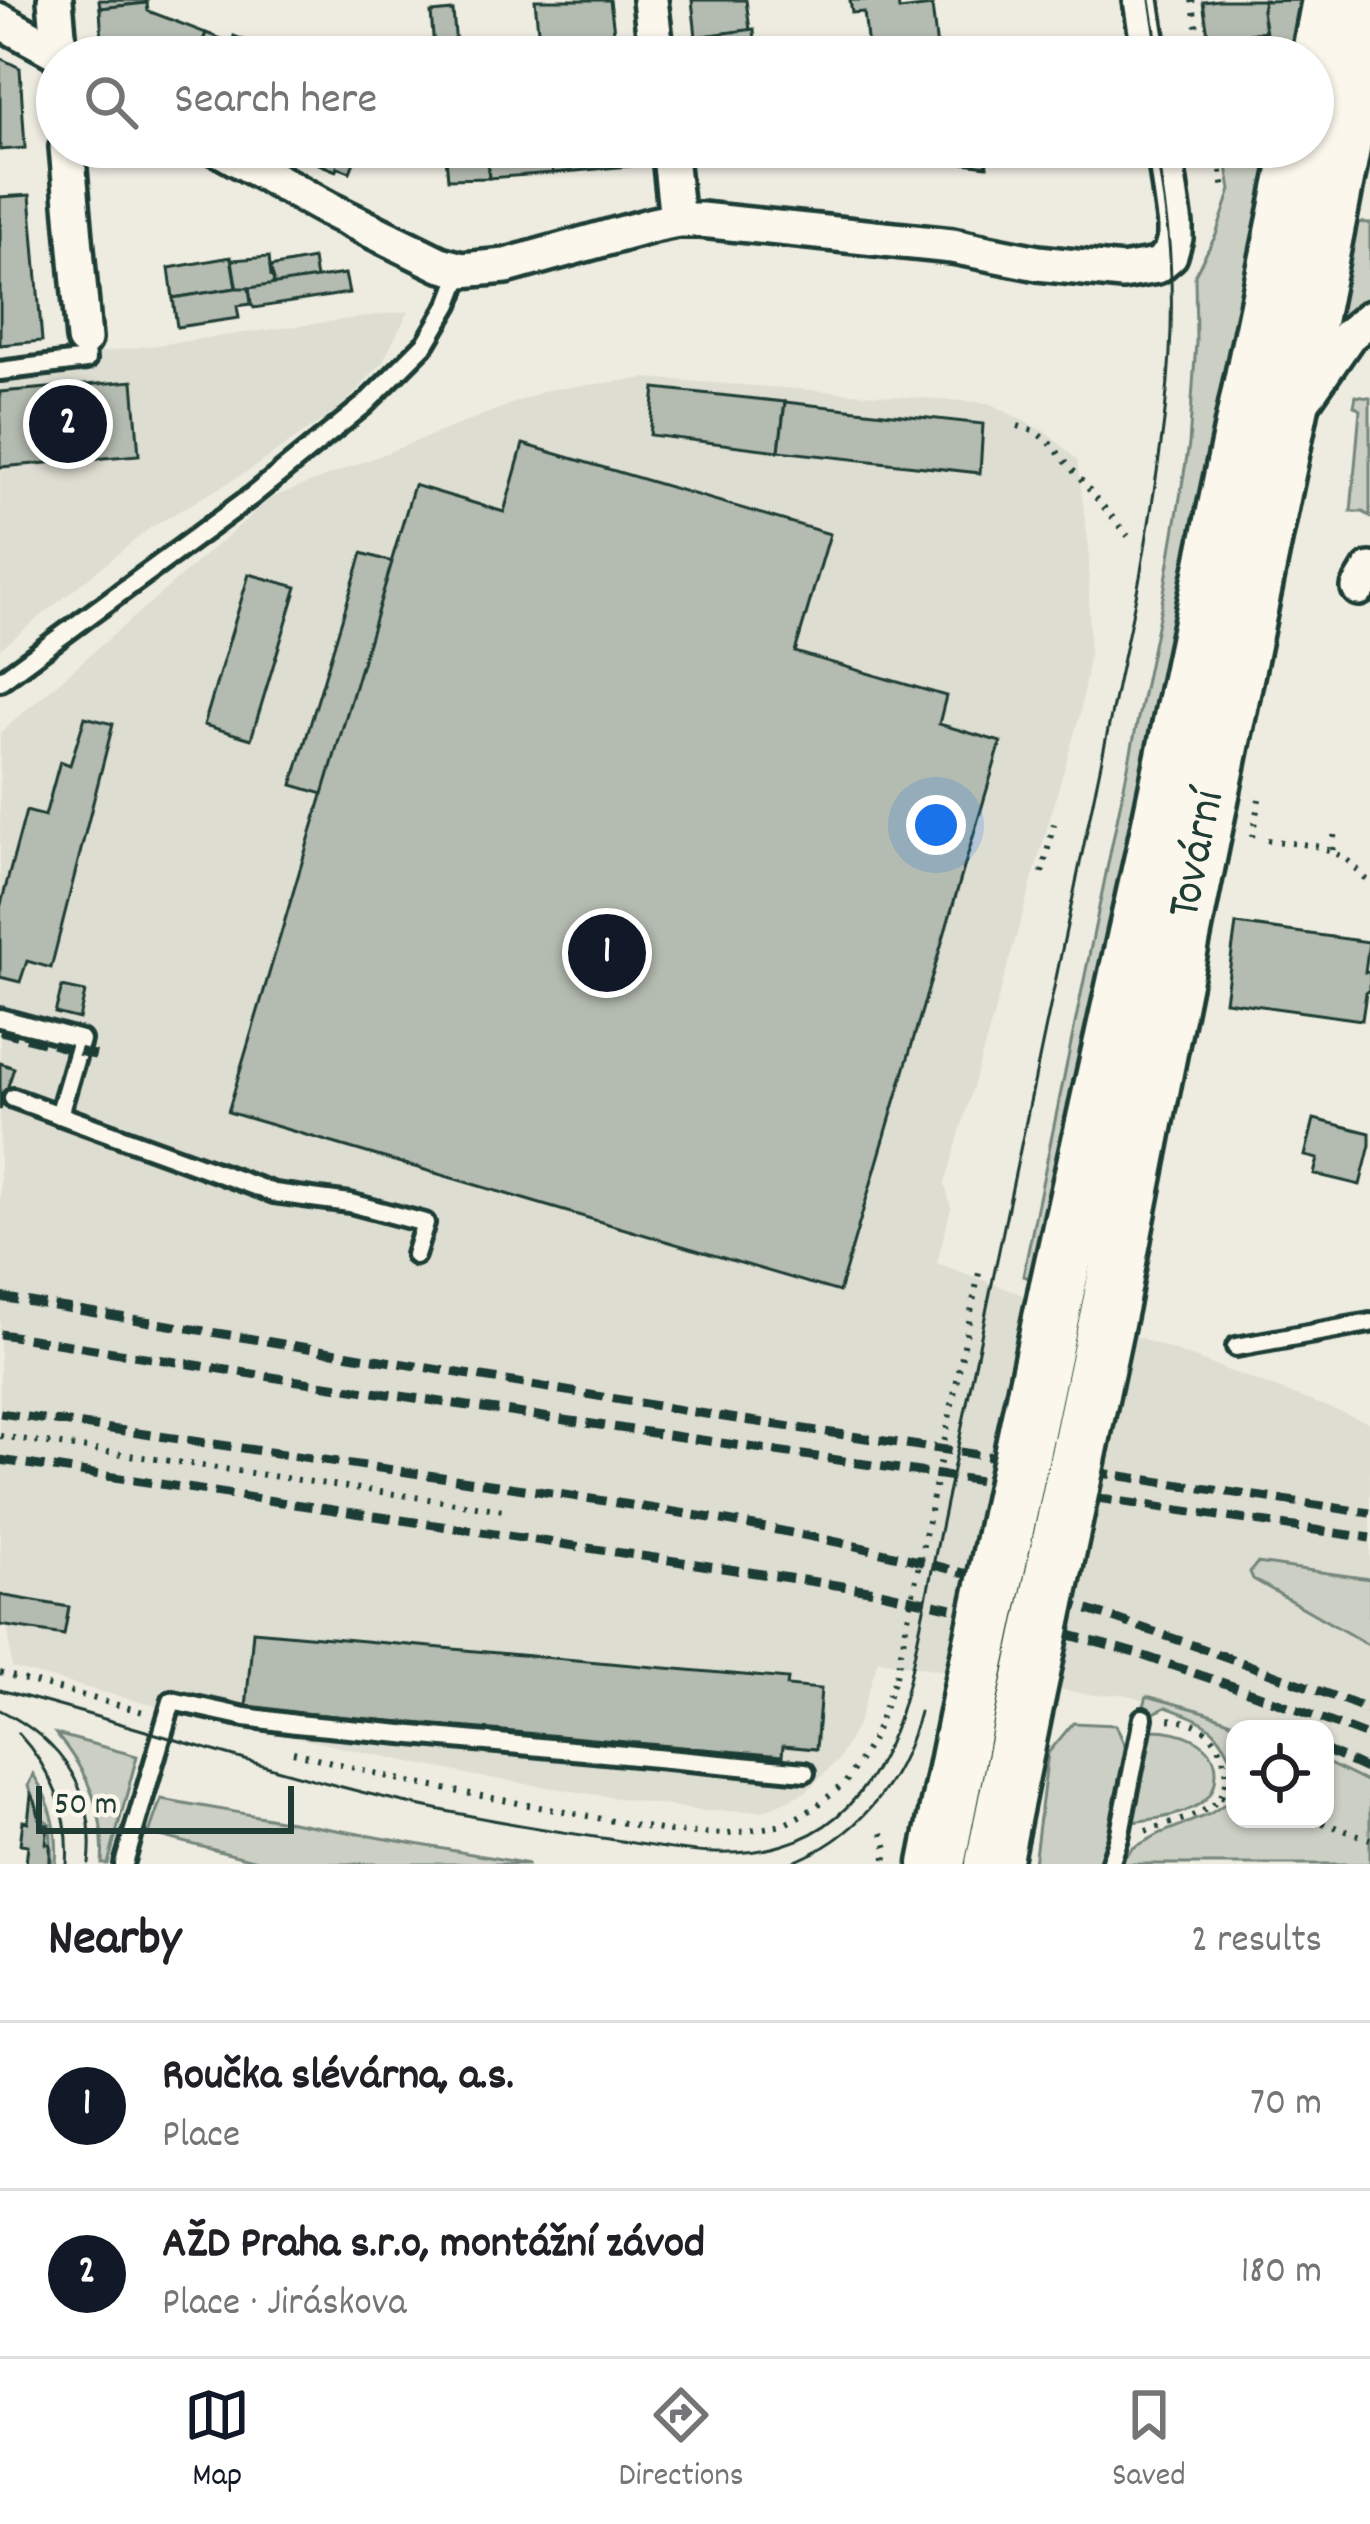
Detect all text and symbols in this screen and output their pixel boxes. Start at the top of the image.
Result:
search box [36,36,1334,168]
icon: search [78,69,144,135]
text: Search here [174,70,377,134]
pin: 2 [29,379,107,469]
street label: Tovární [1152,781,1246,925]
your location [906,795,966,855]
pin: 1 [568,908,646,998]
map controls [1226,1720,1334,1828]
button: locate [1226,1720,1334,1828]
scale bar [36,1780,294,1833]
text: 50 m [54,1783,118,1830]
text: Nearby [48,1906,181,1978]
text: 2 results [1191,1915,1322,1970]
text: Roučka slévárna, a.s. [162,2046,514,2110]
text: 1 [83,2078,91,2133]
text: 70 m [1250,2078,1322,2133]
text: Place [162,2110,240,2165]
text: AŽD Praha s.r.o, montážní závod [162,2214,705,2278]
text: 2 [78,2246,96,2301]
text: 180 m [1241,2246,1322,2301]
text: Place · Jiráskova [162,2278,407,2333]
tab: Map [184,2382,250,2501]
tab: Directions [619,2382,744,2501]
tab: Saved [1112,2382,1186,2501]

